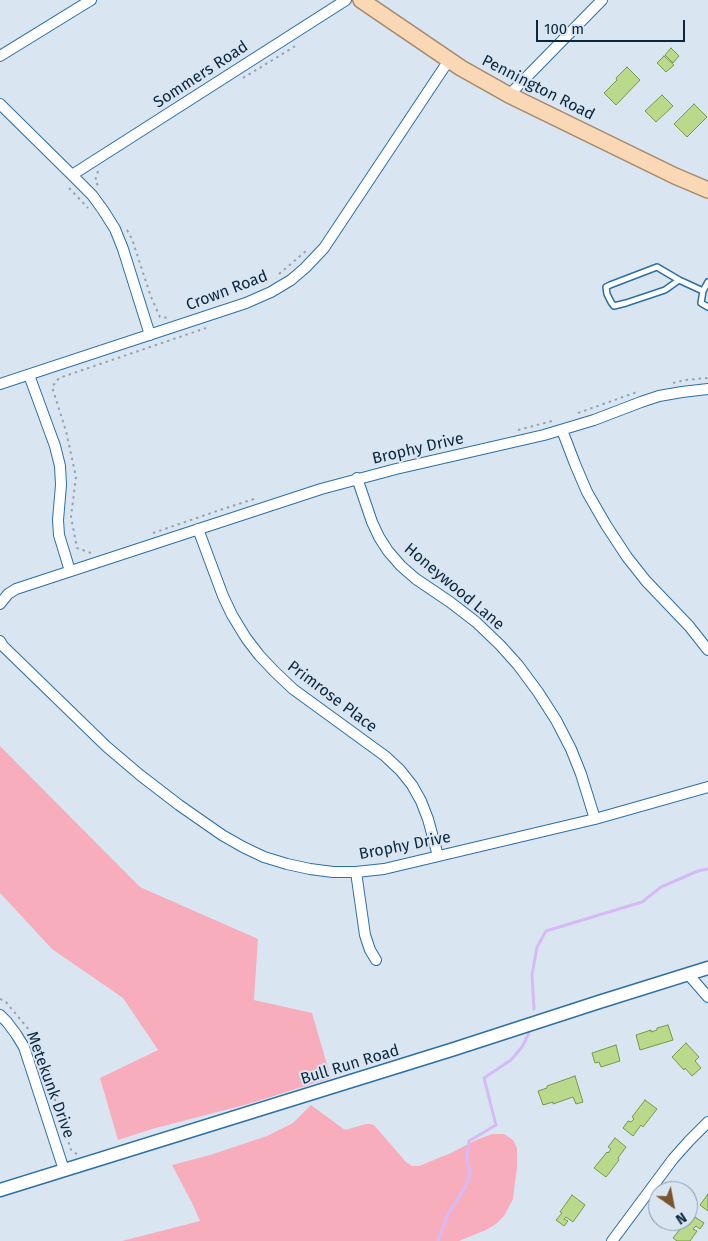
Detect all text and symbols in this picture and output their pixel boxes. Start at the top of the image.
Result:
scale bar [538,10,687,42]
text: 100 m [544,20,584,38]
street label: Sommers Road [150,37,252,113]
street label: Pennington Road [478,51,598,125]
street label: Crown Road [184,267,270,315]
street label: Brophy Drive [370,429,466,469]
street label: Honeywood Lane [400,540,508,634]
street label: Primrose Place [283,657,381,737]
street label: Brophy Drive [357,828,453,864]
street label: Metekunk Drive [22,1029,78,1141]
street label: Bull Run Road [298,1041,402,1089]
north arrow [648,1181,698,1231]
text: N [672,1208,689,1228]

